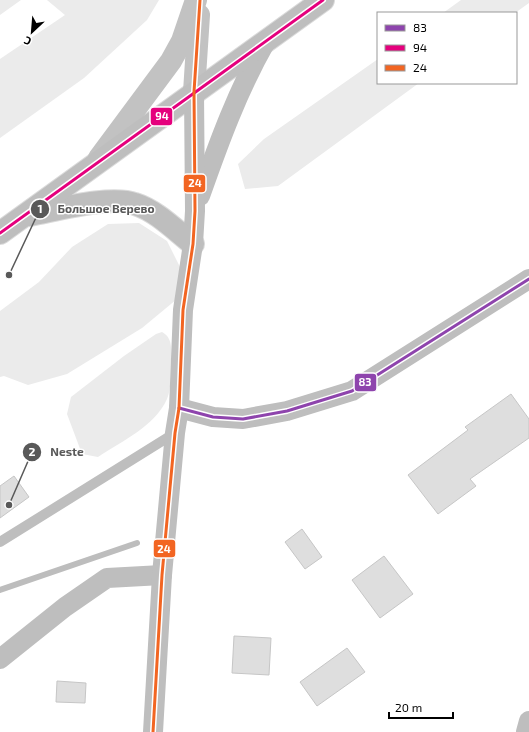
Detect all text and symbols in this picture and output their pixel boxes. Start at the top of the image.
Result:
north arrow [12,12,52,52]
legend [377,12,517,84]
text: 83 [413,20,427,34]
text: С [21,34,33,49]
text: 94 [413,40,427,54]
text: 24 [413,60,427,74]
line badge: 94 [150,107,173,126]
text: 94 [155,109,169,122]
line badge: 24 [183,174,206,193]
text: 24 [188,176,202,189]
callout: Большое Верево [30,197,163,221]
text: 1 [37,201,43,215]
text: Большое Верево [57,201,155,215]
line badge: 83 [354,373,377,392]
text: 83 [358,375,372,388]
callout: Neste [22,440,92,464]
text: 2 [29,444,36,458]
text: Neste [50,444,84,458]
line badge: 24 [153,539,176,558]
text: 24 [157,542,171,555]
scale bar [389,694,453,720]
text: 20 m [395,700,422,714]

